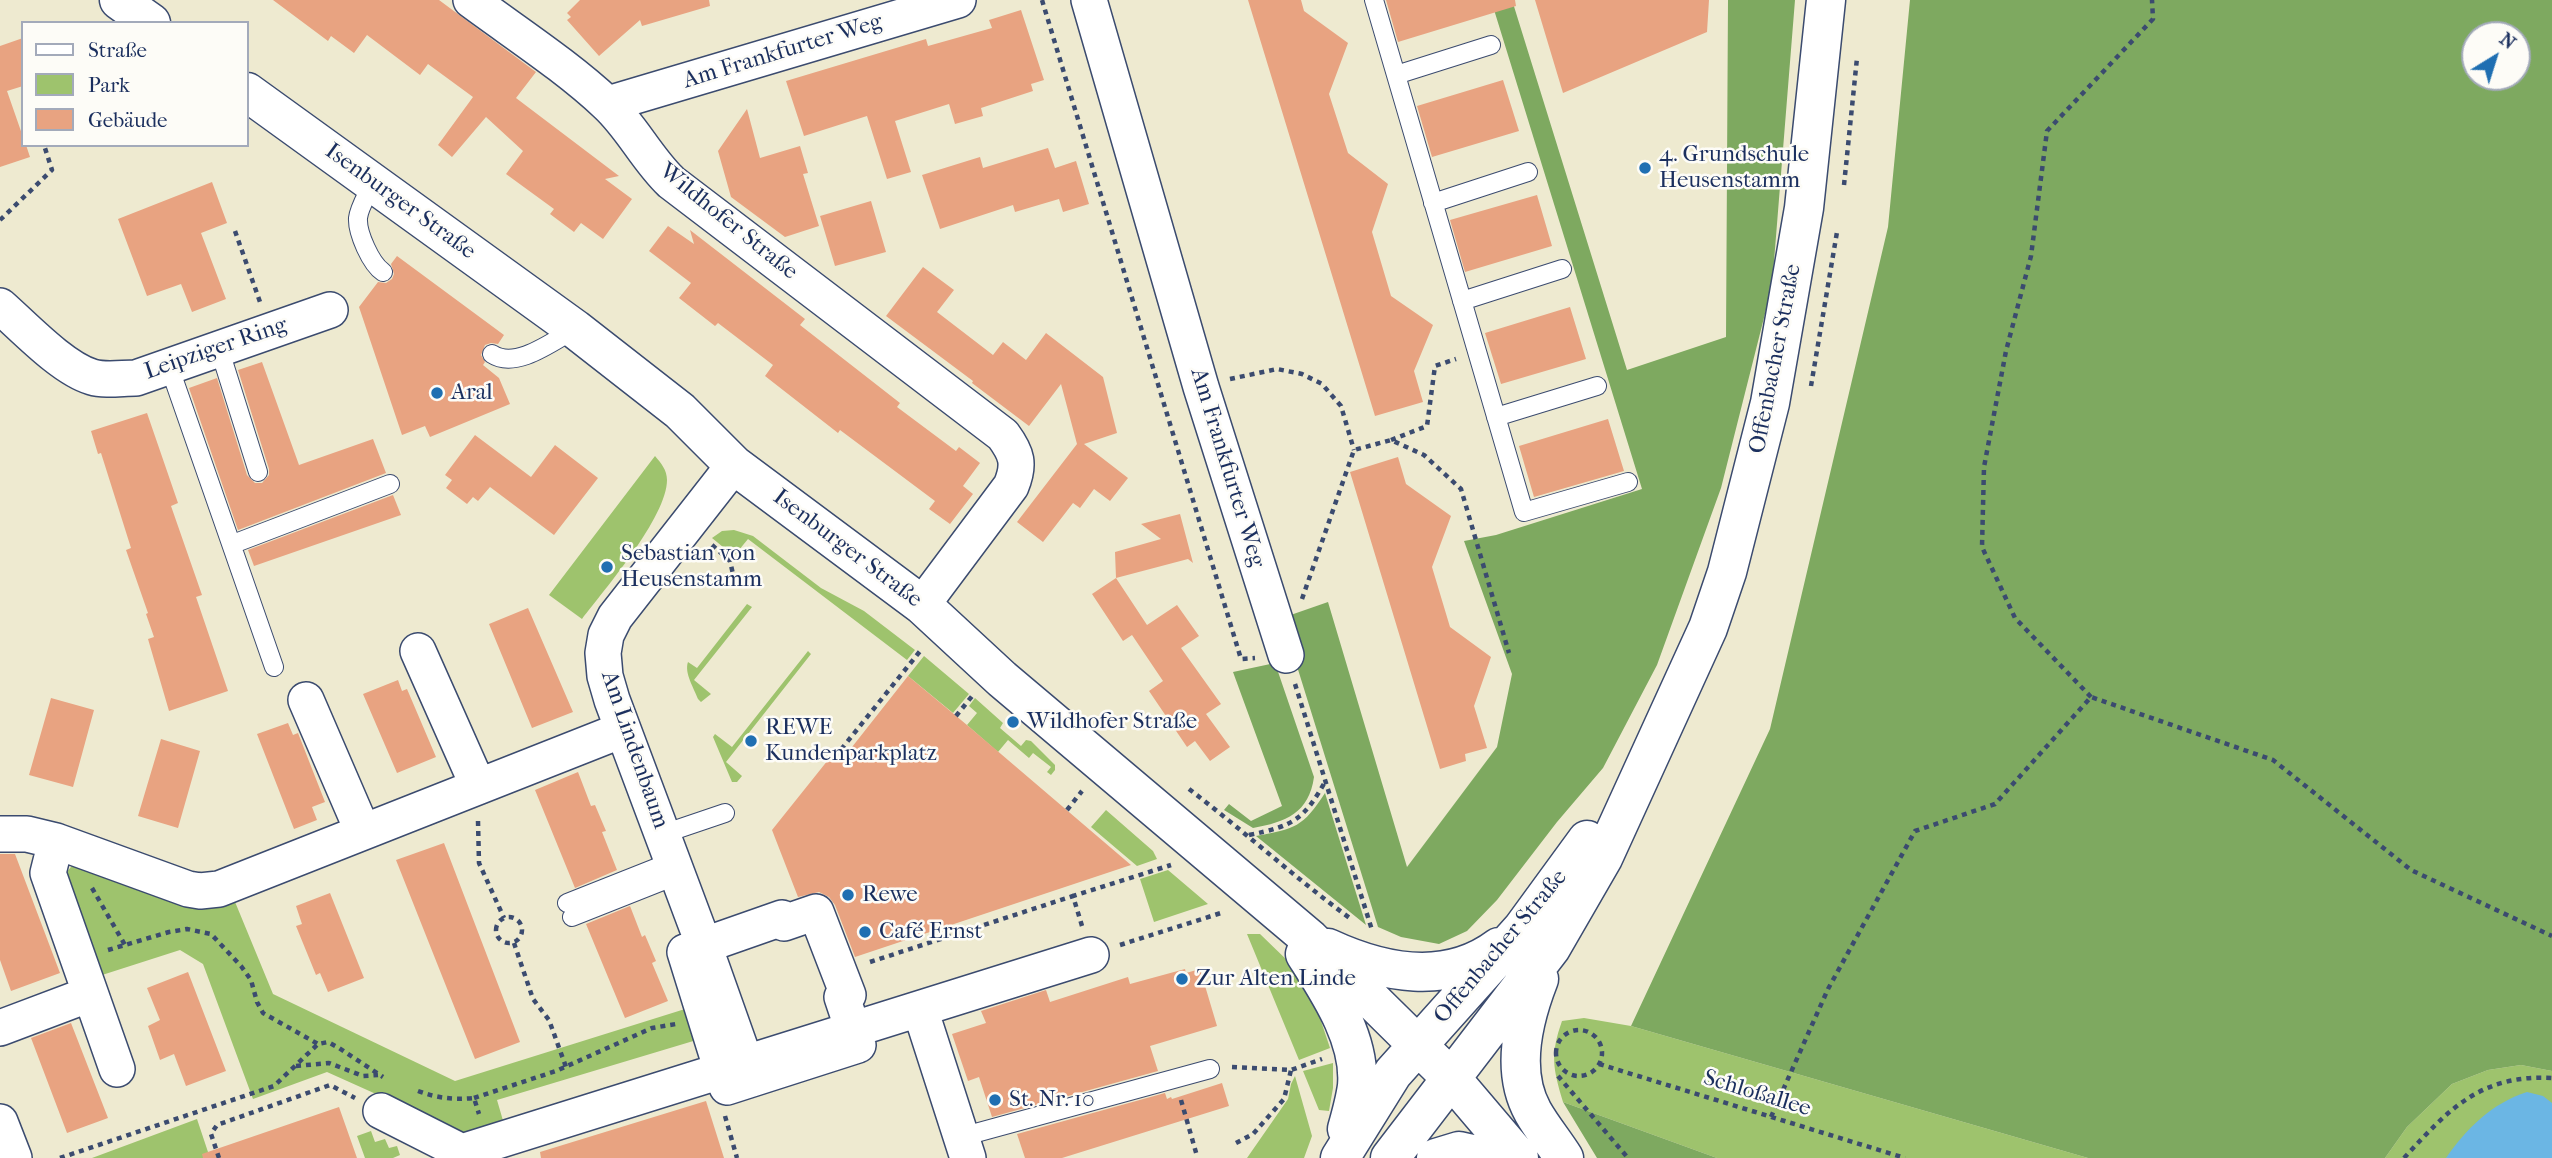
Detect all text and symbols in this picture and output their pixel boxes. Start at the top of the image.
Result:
street label: Am Frankfurter Weg [680,9,886,95]
legend [21,21,248,147]
north arrow [2461,21,2531,91]
text: N [2495,28,2520,54]
text: Straße [88,38,147,62]
text: Park [88,73,130,97]
text: Gebäude [88,108,168,132]
street label: Isenburger Straße [319,138,481,266]
place label: 4. Grundschule Heusenstamm [1659,141,1809,195]
street label: Wildhofer Straße [653,158,803,286]
marker: 4. Grundschule Heusenstamm [1637,160,1653,176]
street label: Offenbacher Straße [1744,262,1808,456]
street label: Leipziger Ring [141,312,291,386]
street label: Am Frankfurter Weg [1184,365,1270,571]
place label: Aral [451,379,493,407]
marker: Aral [429,385,445,401]
street label: Isenburger Straße [767,484,927,614]
place label: Sebastian von Heusenstamm [621,540,762,594]
marker: Sebastian von Heusenstamm [599,559,615,575]
street label: Am Lindenbaum [594,668,674,832]
place label: Wildhofer Straße [1027,708,1197,736]
place label: REWE Kundenparkplatz [765,714,937,768]
marker: Wildhofer Straße [1005,714,1021,730]
marker: REWE Kundenparkplatz [743,733,759,749]
street label: Offenbacher Straße [1429,864,1573,1030]
place label: Rewe [862,881,918,909]
marker: Rewe [840,887,856,903]
place label: Café Ernst [879,918,983,946]
marker: Café Ernst [857,924,873,940]
place label: Zur Alten Linde [1196,965,1356,993]
marker: Zur Alten Linde [1174,971,1190,987]
street label: Schloßallee [1700,1065,1814,1123]
place label: St. Nr. 10 [1009,1086,1095,1114]
marker: St. Nr. 10 [987,1092,1003,1108]

